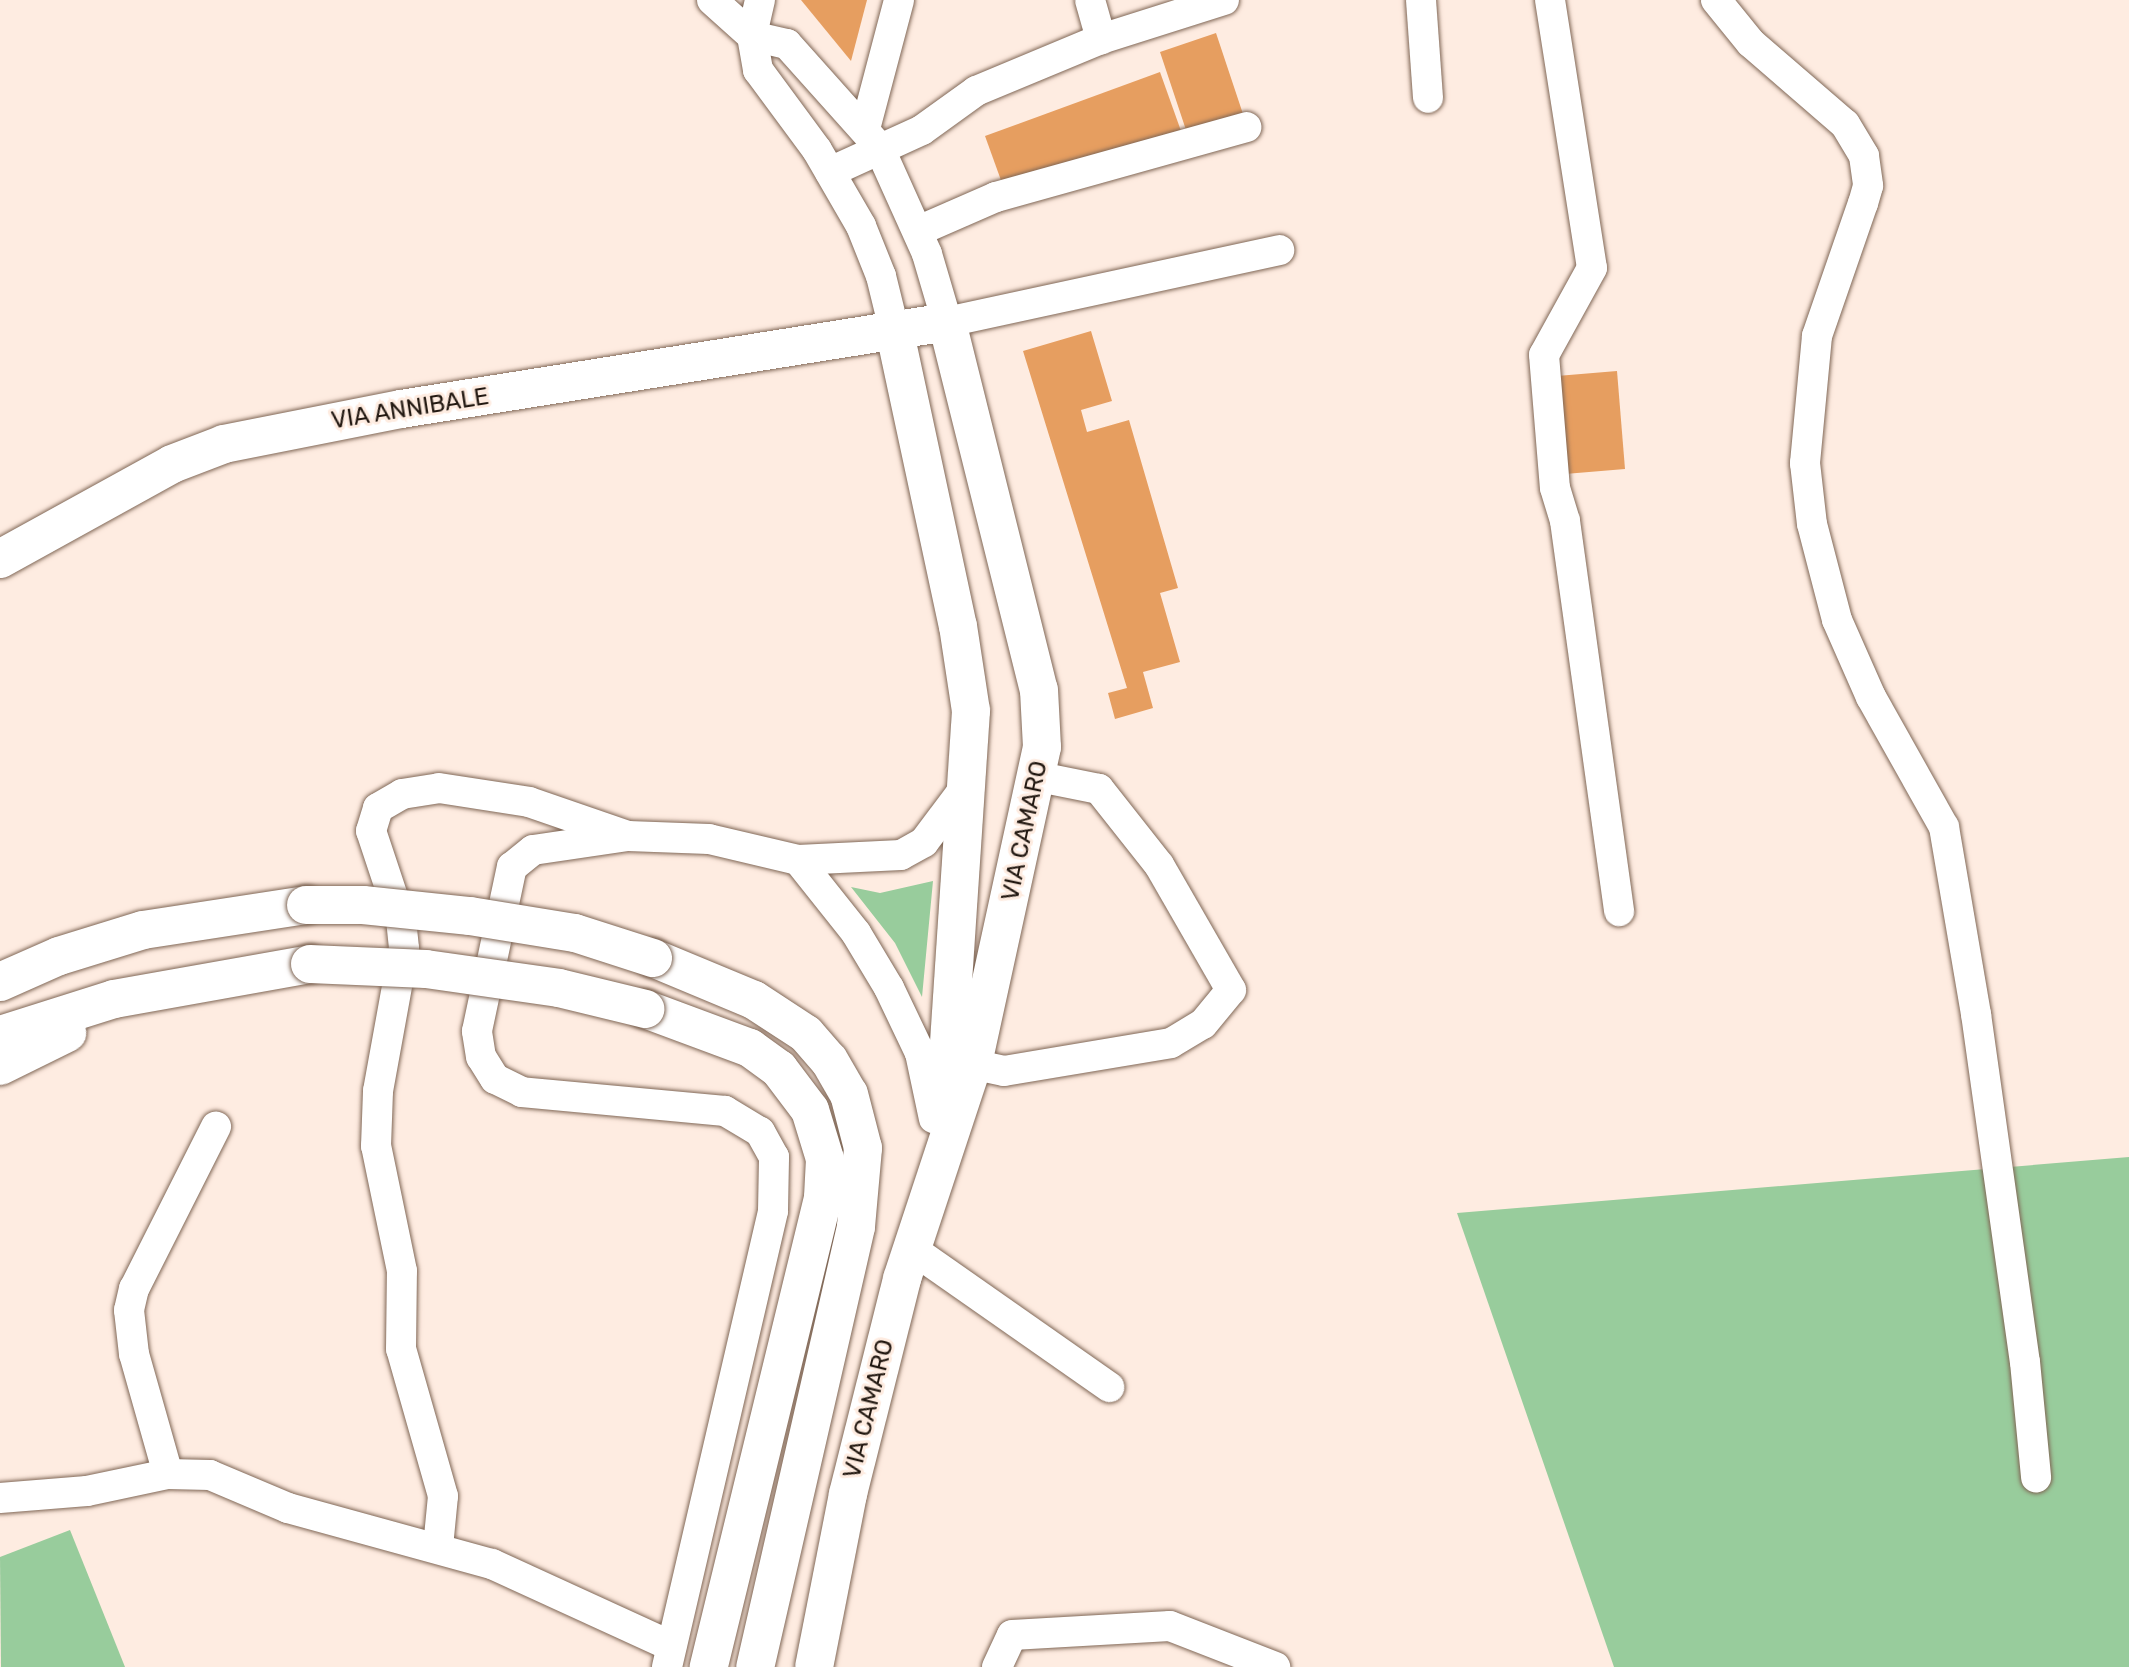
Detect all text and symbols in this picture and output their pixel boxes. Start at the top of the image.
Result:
street label: VIA ANNIBALE [329,382,491,436]
street label: VIA CAMARO [996,758,1054,904]
street label: VIA CAMARO [838,1336,900,1482]

